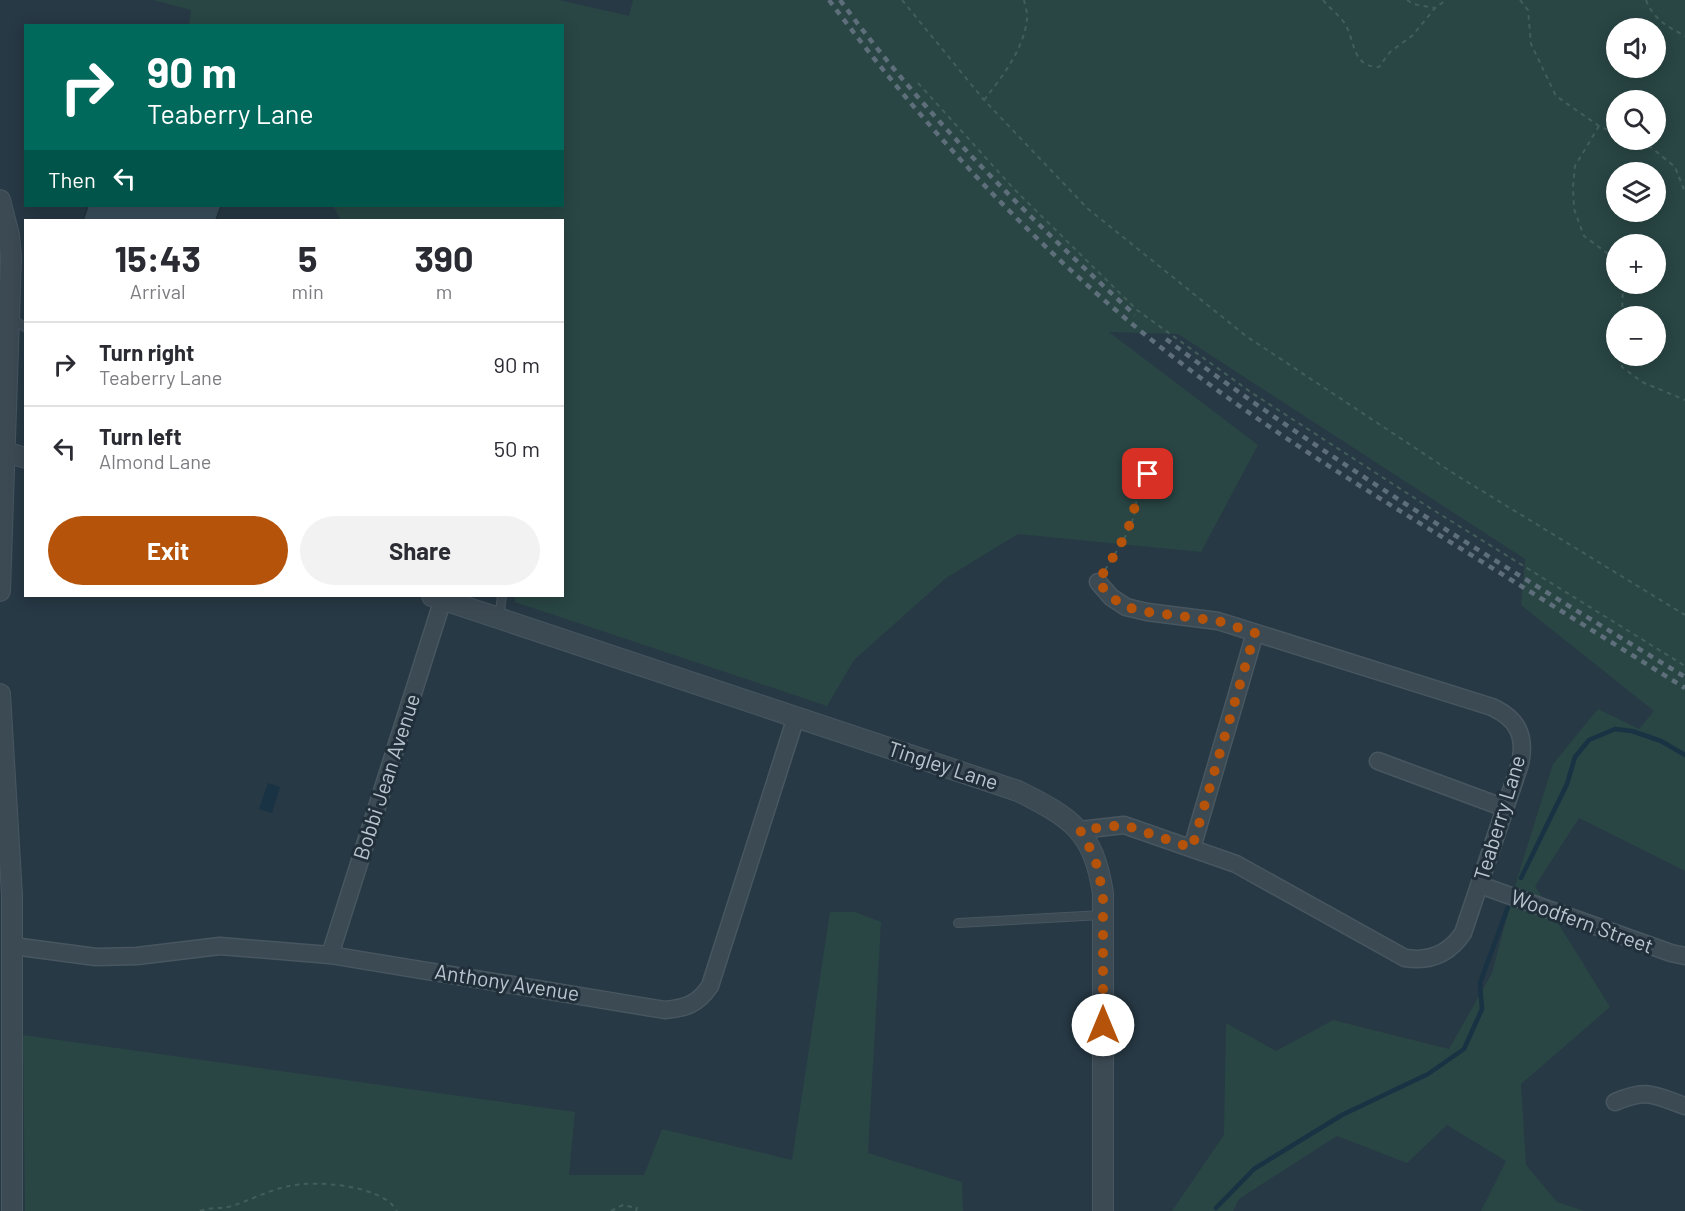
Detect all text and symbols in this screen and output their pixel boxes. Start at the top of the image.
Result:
map controls [1606,18,1666,366]
button: sound [1606,18,1666,78]
text: 90 m [147,46,237,96]
icon: right [48,48,126,126]
button: search [1606,90,1666,150]
text: Teaberry Lane [147,97,314,129]
icon: left [108,162,141,195]
button: layers [1606,162,1666,222]
text: Then [48,166,96,192]
button: + [1606,234,1666,294]
text: 15:43 [115,236,201,279]
text: 5 [298,236,317,279]
text: 390 [414,236,473,279]
text: Arrival [130,279,186,303]
text: min [291,279,324,303]
text: m [436,279,452,303]
button: − [1606,306,1666,366]
text: Turn right [99,339,194,365]
icon: right [48,348,81,381]
text: 90 m [494,351,540,377]
text: Teaberry Lane [99,365,222,389]
text: Turn left [99,423,182,449]
icon: left [48,432,81,465]
text: 50 m [494,435,540,461]
pin [1122,448,1173,499]
text: Almond Lane [99,449,211,473]
icon: arrive [1131,457,1164,490]
button: Exit [48,516,288,585]
button: Share [300,516,540,585]
street label: Bobbi Jean Avenue [347,690,424,863]
street label: Tingley Lane [885,735,1002,794]
street label: Teaberry Lane [1468,752,1529,883]
street label: Woodfern Street [1508,883,1657,958]
street label: Anthony Avenue [433,958,581,1005]
position arrow [1071,993,1135,1057]

